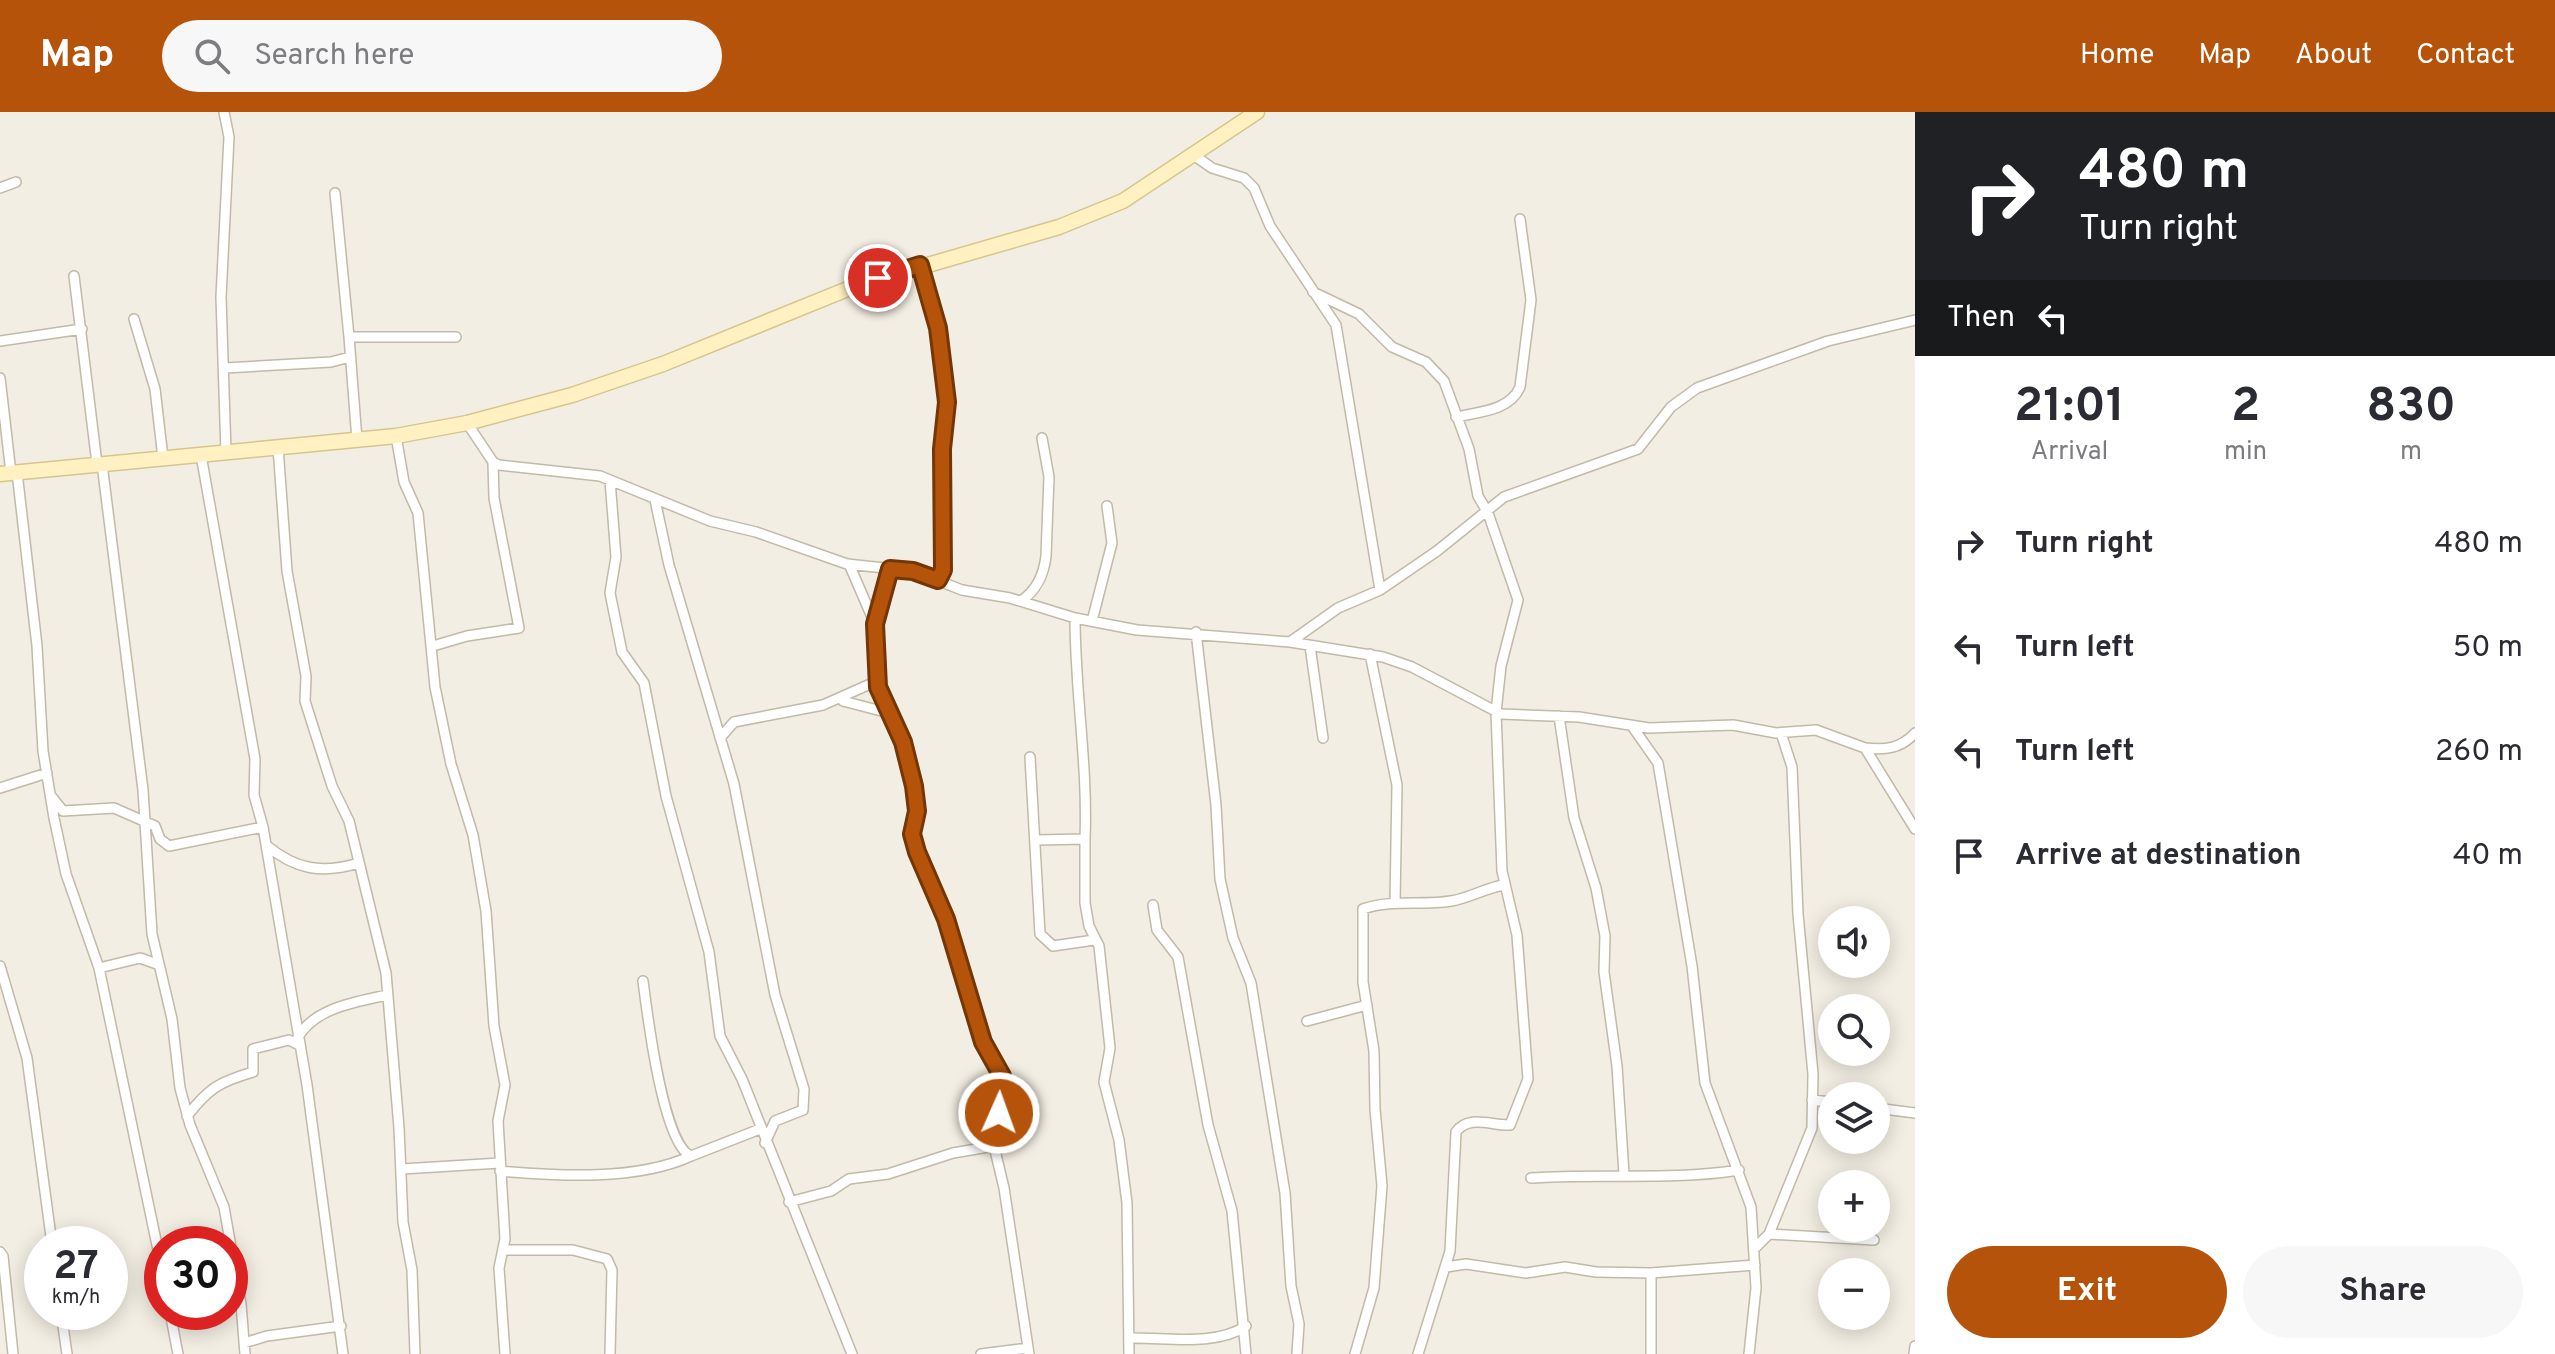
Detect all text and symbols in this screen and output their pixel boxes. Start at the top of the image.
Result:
search box [162,20,722,92]
text: Map [40,32,114,81]
icon: search [190,34,234,78]
text: Search here [254,38,414,75]
text: Home [2080,38,2154,74]
text: Map [2198,38,2251,74]
text: About [2295,38,2372,74]
text: Contact [2416,38,2515,74]
text: 480 m [2079,138,2249,208]
icon: right [1947,144,2051,248]
text: Turn right [2079,207,2238,253]
pin [844,244,912,312]
icon: arrive [856,256,900,300]
icon: left [2031,296,2075,340]
text: Then [1947,300,2015,337]
text: 21:01 [2014,378,2125,438]
text: 2 [2231,378,2260,438]
text: 830 [2366,378,2456,438]
text: Arrival [2031,436,2108,469]
text: min [2224,436,2267,469]
text: m [2400,436,2422,469]
icon: right [1947,522,1991,566]
text: Turn right [2015,526,2153,563]
text: 480 m [2435,526,2523,563]
icon: left [1947,626,1991,670]
text: Turn left [2015,630,2135,667]
text: 50 m [2453,630,2523,667]
icon: left [1947,730,1991,774]
text: Turn left [2015,734,2135,771]
text: 260 m [2435,734,2523,771]
icon: arrive [1947,834,1991,878]
text: Arrive at destination [2015,838,2301,875]
text: 40 m [2453,838,2523,875]
map controls [1818,906,1890,1330]
button: sound [1818,906,1890,978]
button: search [1818,994,1890,1066]
position arrow [957,1071,1041,1155]
button: layers [1818,1082,1890,1154]
button: + [1818,1170,1890,1242]
speed limit sign: 30 [144,1226,248,1330]
text: 27 [53,1243,99,1293]
button: Exit [1947,1246,2227,1338]
button: Share [2243,1246,2523,1338]
button: − [1818,1258,1890,1330]
text: km/h [52,1285,100,1311]

